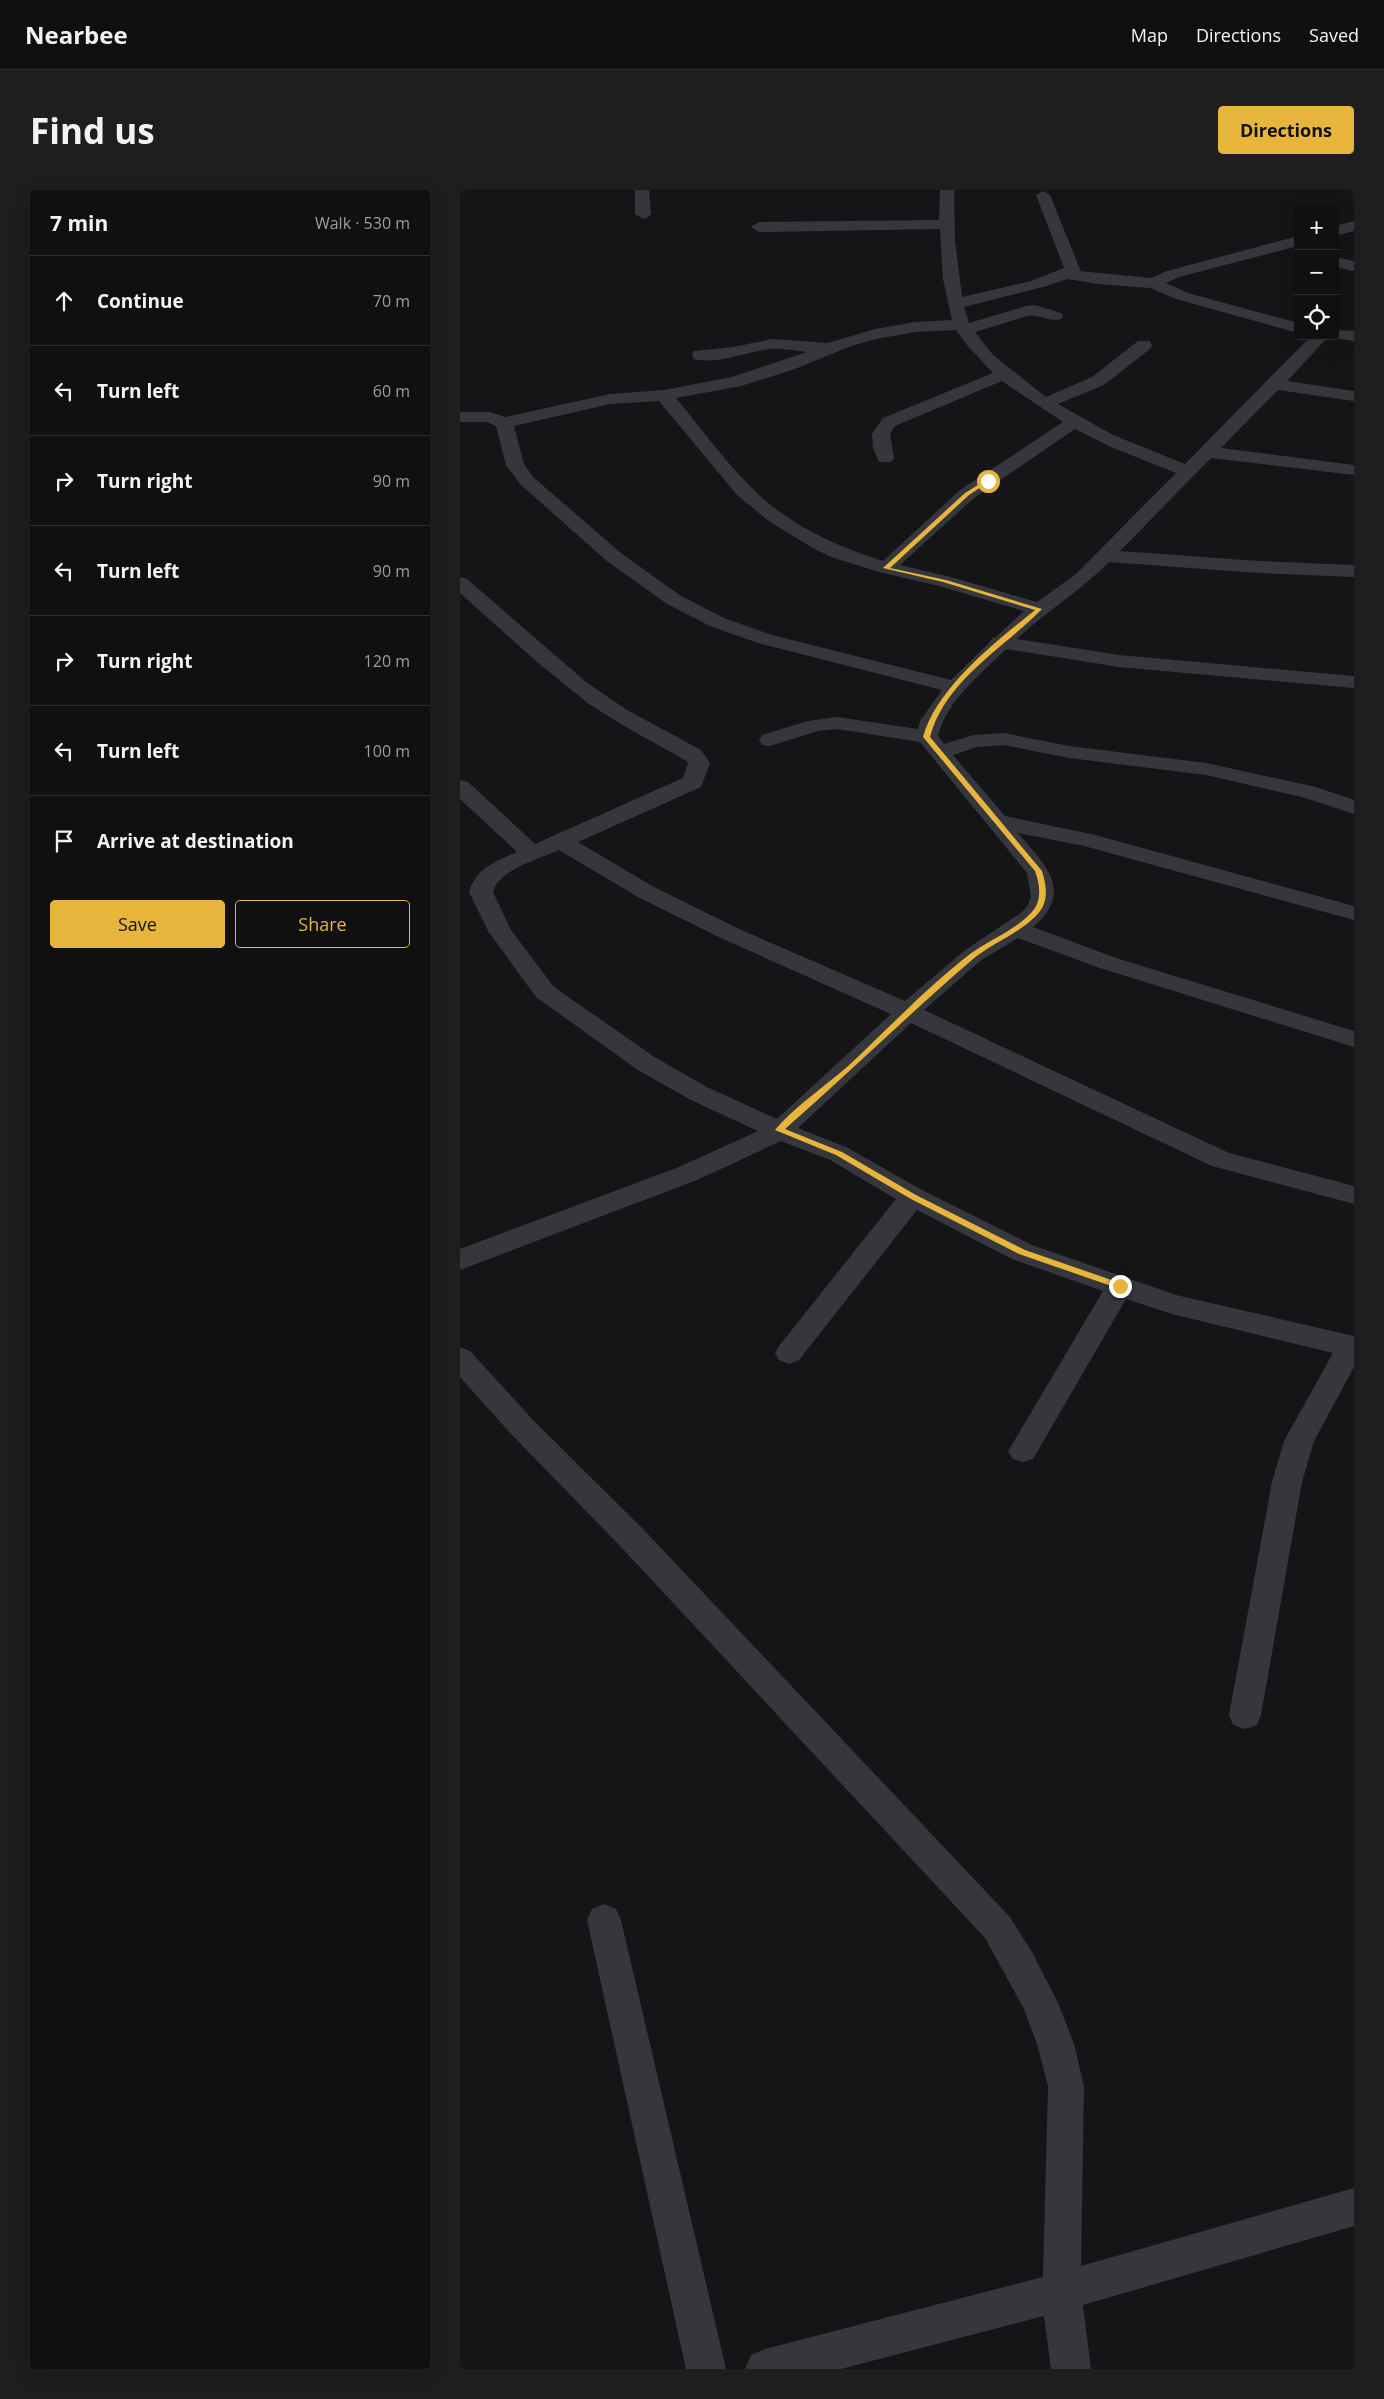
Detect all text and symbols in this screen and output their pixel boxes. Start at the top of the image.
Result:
text: Nearbee [25,18,128,51]
text: Map [1131,23,1168,47]
text: Directions [1196,23,1281,47]
text: Saved [1309,23,1359,47]
button: Directions [1218,106,1354,154]
text: Find us [30,107,155,154]
map controls [1294,205,1339,340]
button: + [1294,205,1339,250]
text: 7 min [50,209,108,237]
text: Walk · 530 m [315,212,410,234]
button: − [1294,250,1339,295]
icon: ahead [50,287,78,315]
text: Continue [97,288,184,314]
text: 70 m [373,290,410,312]
button: locate [1294,295,1339,340]
icon: left [50,377,78,405]
text: Turn left [97,378,179,404]
text: 60 m [373,380,410,402]
icon: right [50,467,78,495]
text: Turn right [97,468,192,494]
text: 90 m [373,470,410,492]
route start [977,470,1000,493]
icon: left [50,557,78,585]
text: Turn left [97,558,179,584]
text: 90 m [373,560,410,582]
icon: right [50,647,78,675]
text: Turn right [97,648,192,674]
text: 120 m [364,650,410,672]
icon: left [50,737,78,765]
text: Turn left [97,738,179,764]
text: 100 m [364,740,410,762]
icon: arrive [50,827,78,855]
text: Arrive at destination [97,828,294,854]
button: Save [50,900,225,948]
button: Share [235,900,410,948]
route end [1109,1275,1132,1298]

